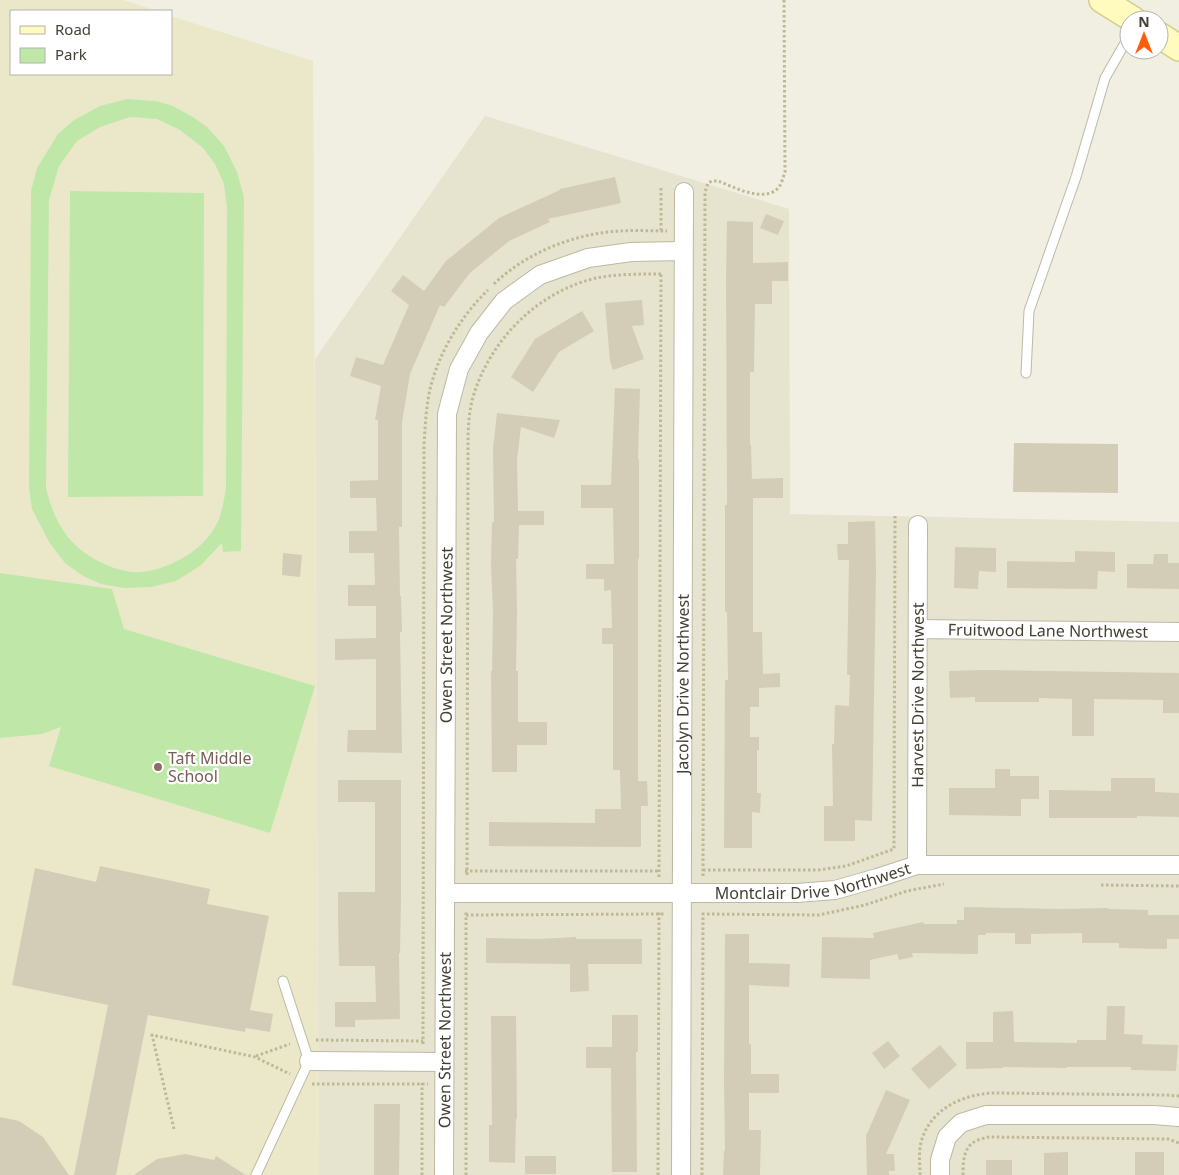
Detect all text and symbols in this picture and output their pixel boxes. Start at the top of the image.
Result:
legend [10,10,172,75]
north arrow [1119,10,1169,60]
text: N [1138,12,1150,31]
text: Road [55,19,91,39]
text: Park [55,44,87,64]
street label: Owen Street Northwest [435,547,457,723]
street label: Jacolyn Drive Northwest [671,594,694,776]
street label: Harvest Drive Northwest [906,602,929,788]
street label: Fruitwood Lane Northwest [948,618,1149,643]
place label: Taft Middle School [168,747,252,787]
marker: Taft Middle School [152,761,164,773]
street label: Montclair Drive Northwest [715,857,913,904]
street label: Owen Street Northwest [433,952,456,1128]

